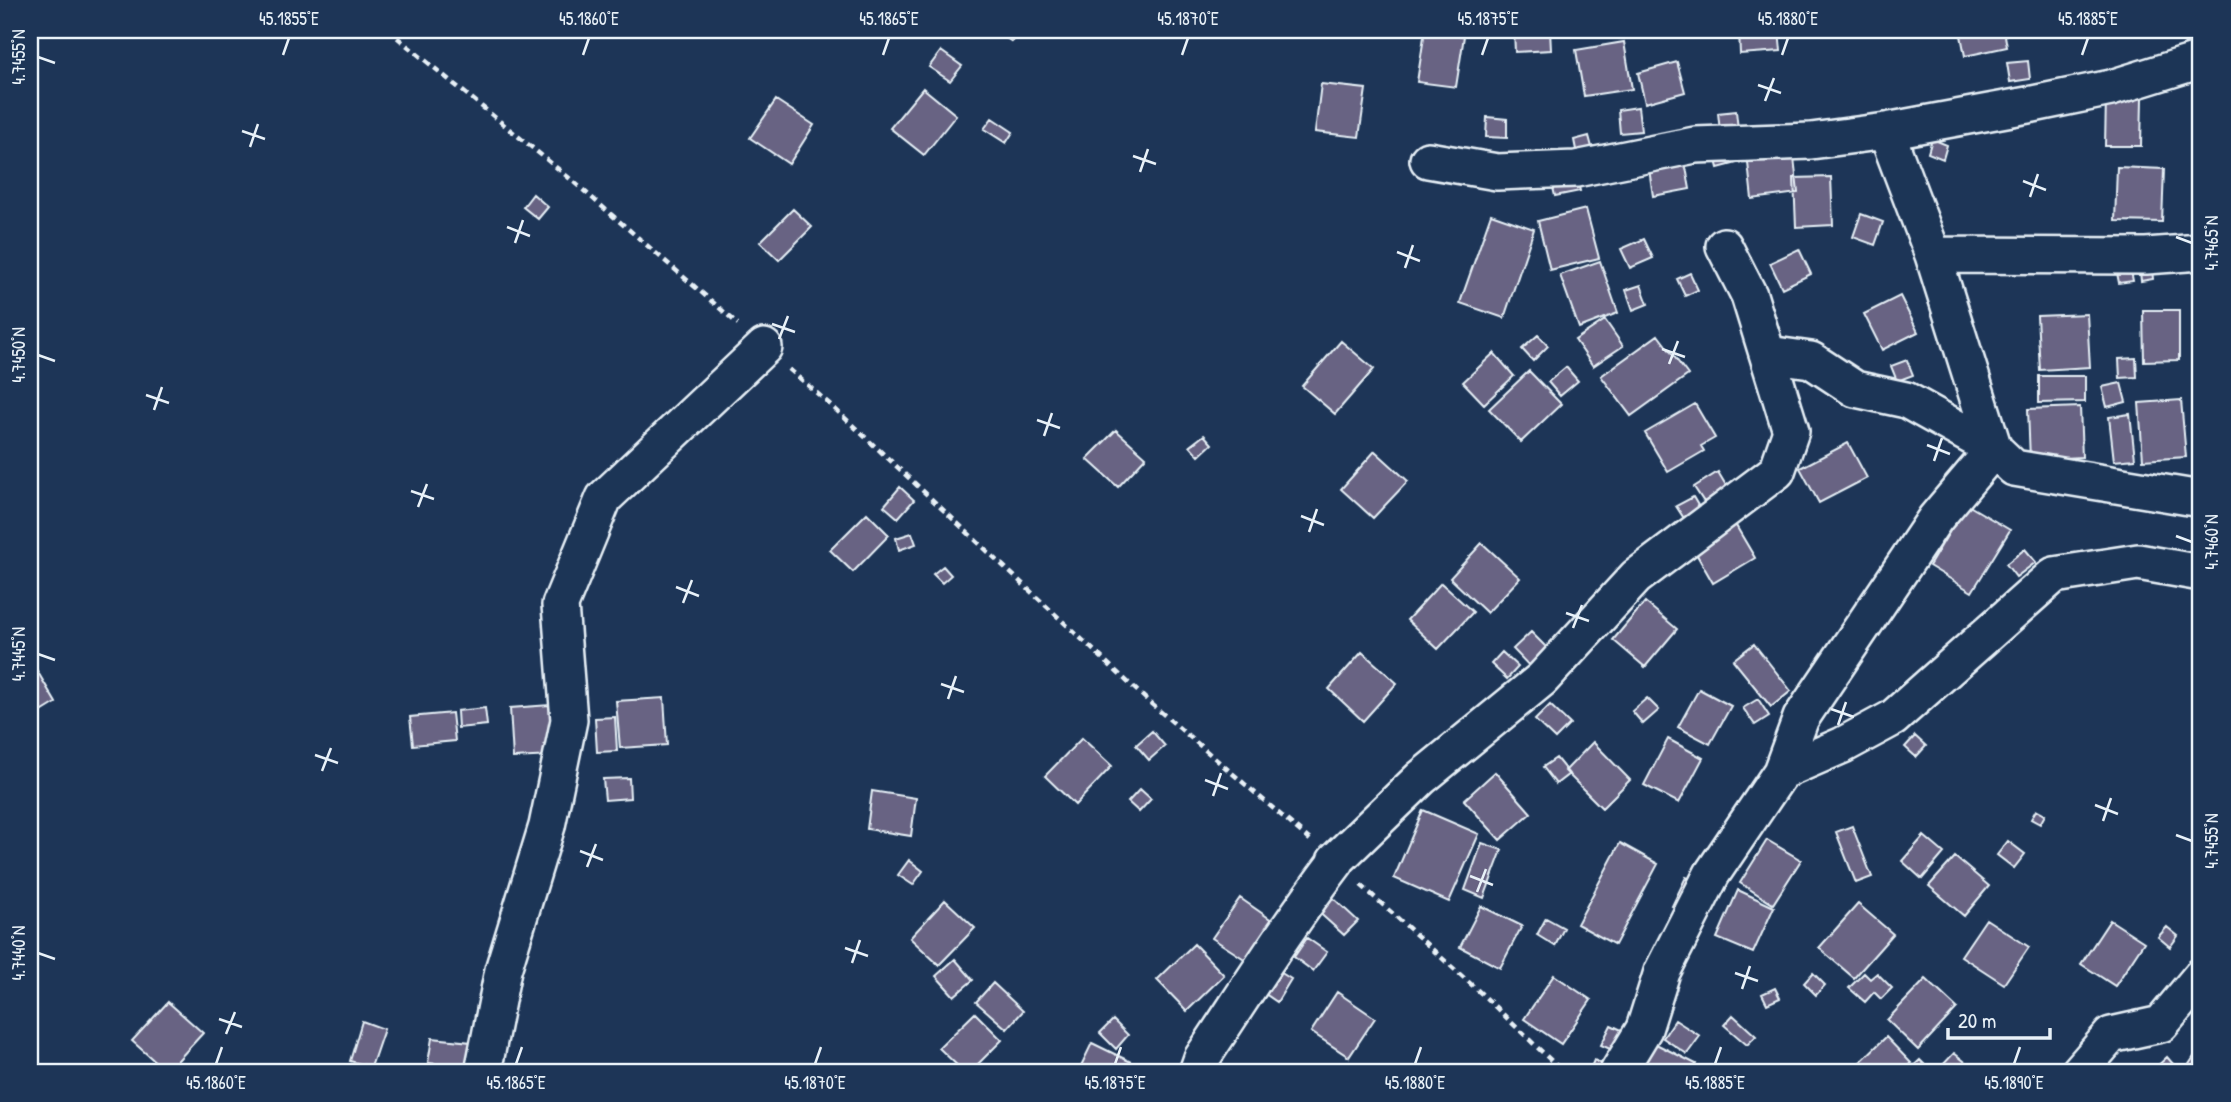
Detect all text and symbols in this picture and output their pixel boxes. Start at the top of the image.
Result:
text: 45.1855°E [259,6,319,31]
text: 45.1860°E [559,6,619,31]
text: 45.1865°E [859,6,919,31]
text: 45.1870°E [1157,6,1219,31]
text: 45.1875°E [1457,6,1519,31]
text: 45.1880°E [1758,6,1818,31]
text: 45.1885°E [2058,6,2118,31]
text: 4.7455°N [6,29,31,85]
text: 4.7465°N [2199,216,2224,270]
text: 4.7450°N [6,327,31,383]
text: 4.7460°N [2199,514,2224,570]
text: 4.7445°N [6,627,31,681]
text: 4.7455°N [2199,813,2224,869]
text: 4.7440°N [6,926,31,980]
scale bar [1948,997,2049,1041]
text: 20 m [1958,1006,1996,1035]
text: 45.1860°E [186,1070,246,1095]
text: 45.1865°E [486,1070,546,1095]
text: 45.1870°E [784,1070,846,1095]
text: 45.1875°E [1084,1070,1146,1095]
text: 45.1880°E [1385,1070,1445,1095]
text: 45.1885°E [1685,1070,1745,1095]
text: 45.1890°E [1984,1070,2044,1095]

